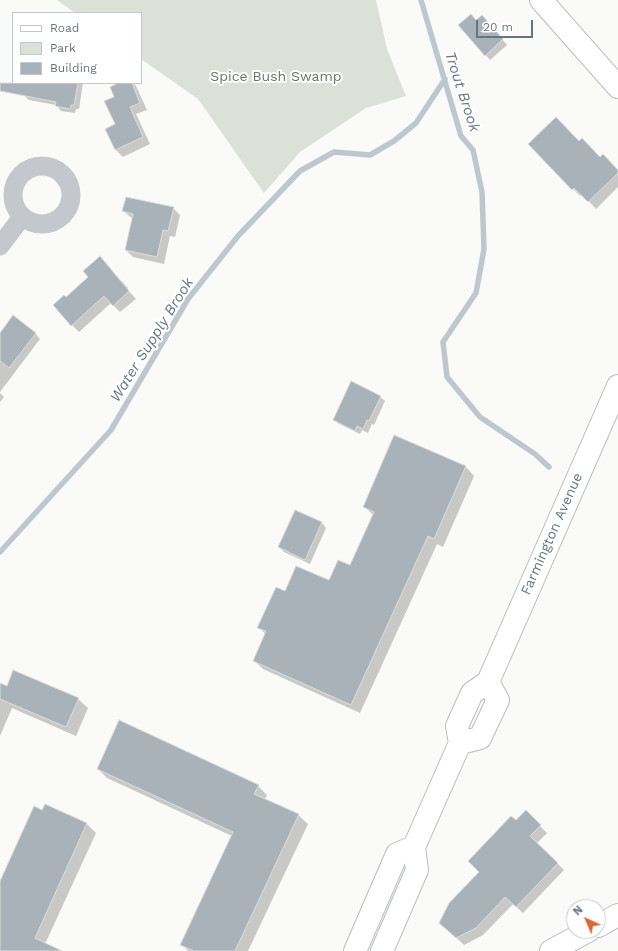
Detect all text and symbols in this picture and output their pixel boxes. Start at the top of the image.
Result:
legend [12,12,142,84]
scale bar [478,12,535,38]
text: 20 m [483,20,513,34]
text: Road [50,21,79,35]
text: Park [50,41,76,55]
water label: Trout Brook [441,49,483,135]
text: Building [50,61,97,75]
park label: Spice Bush Swamp [210,69,342,85]
water label: Water Supply Brook [106,274,198,406]
street label: Farmington Avenue [518,470,586,598]
north arrow [566,899,606,939]
text: N [571,903,585,918]

